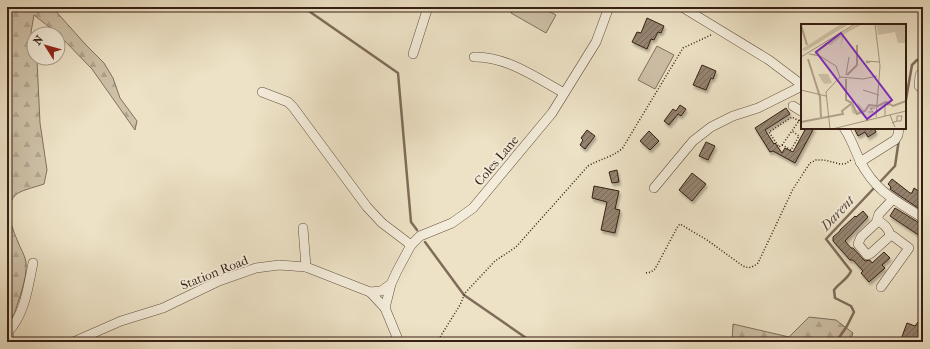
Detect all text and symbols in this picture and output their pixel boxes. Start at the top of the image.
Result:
inset map [801,24,906,129]
north arrow [26,26,66,66]
text: N [31,33,47,48]
street label: Coles Lane [471,132,522,188]
water label: Darent [816,192,858,235]
street label: Station Road [178,252,251,293]

